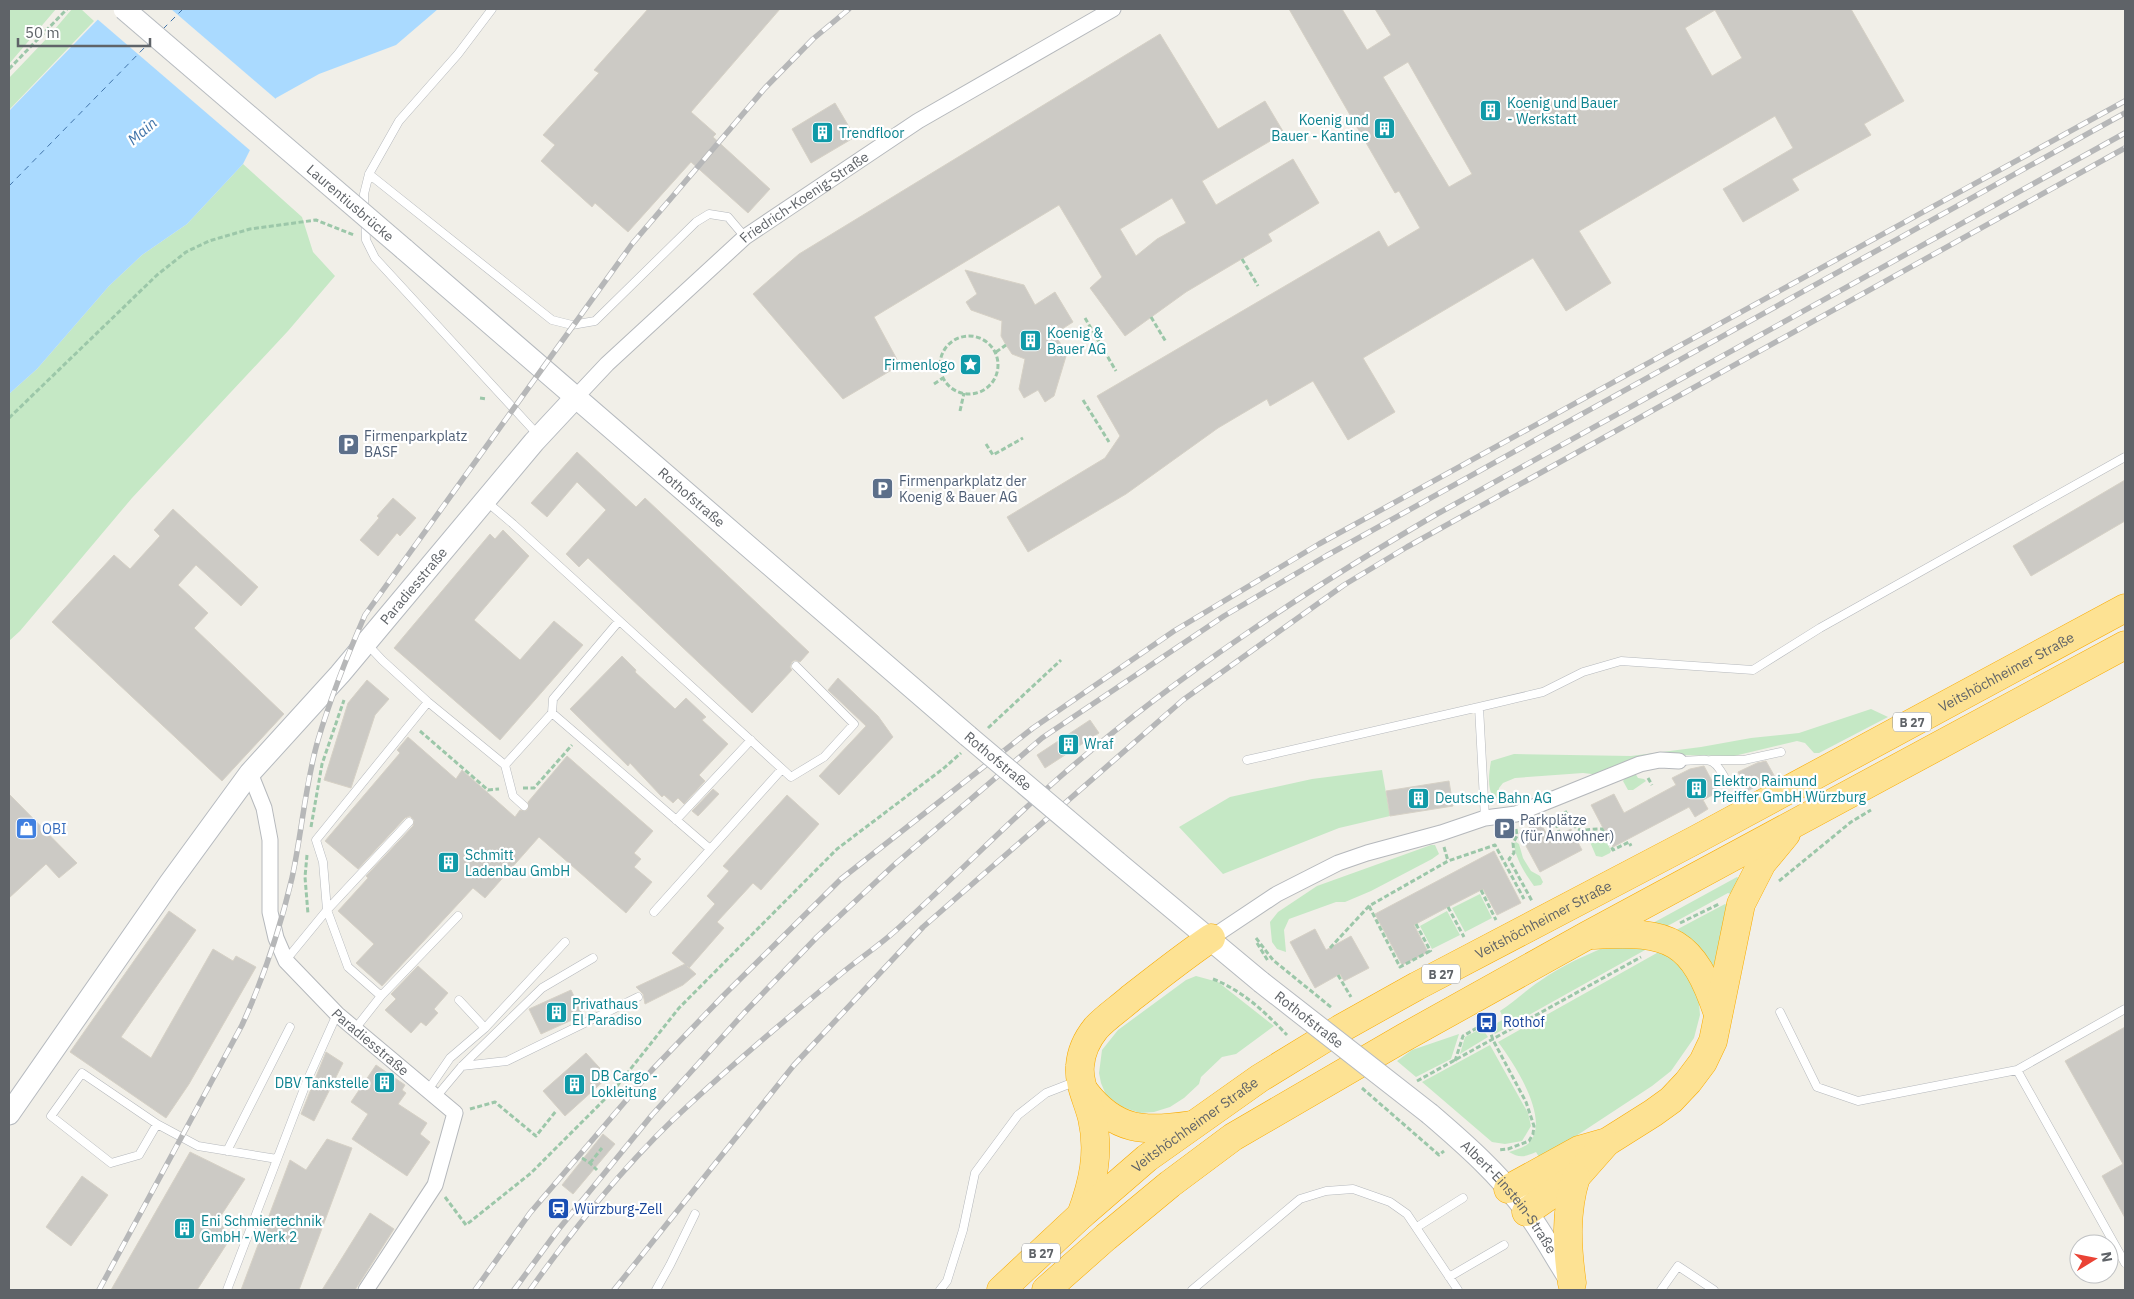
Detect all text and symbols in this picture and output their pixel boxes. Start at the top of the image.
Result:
scale bar [18,15,150,47]
text: 50 m [25,23,60,42]
place label: Koenig und Bauer - Werkstatt [1507,94,1618,128]
building icon: Koenig und Bauer - Werkstatt [1479,99,1503,123]
place label: Koenig und Bauer - Kantine [1271,111,1369,145]
water label: Main [123,113,161,149]
building icon: Koenig und Bauer - Kantine [1373,116,1397,140]
building icon: Trendfloor [811,121,835,145]
place label: Trendfloor [839,124,904,142]
street label: Friedrich-Koenig-Straße [735,147,872,247]
street label: Laurentiusbrücke [303,160,398,246]
place label: Koenig & Bauer AG [1047,324,1106,358]
building icon: Koenig & Bauer AG [1019,329,1043,353]
place icon: Firmenlogo [959,353,983,377]
place label: Firmenlogo [884,356,955,374]
place label: Firmenparkplatz BASF [364,427,468,461]
parking icon: Firmenparkplatz BASF [336,432,360,456]
street label: Rothofstraße [654,464,729,531]
place label: Firmenparkplatz der Koenig & Bauer AG [899,472,1027,506]
parking icon: Firmenparkplatz der Koenig & Bauer AG [871,477,895,501]
street label: Paradiesstraße [376,543,451,628]
street label: Veitshöchheimer Straße [1935,628,2078,716]
road number: B 27 [1893,712,1931,732]
street label: Rothofstraße [961,728,1036,795]
building icon: Wraf [1056,732,1080,756]
place label: Wraf [1084,735,1114,753]
place label: Elektro Raimund Pfeiffer GmbH Würzburg [1713,772,1866,806]
building icon: Elektro Raimund Pfeiffer GmbH Würzburg [1685,777,1709,801]
building icon: Deutsche Bahn AG [1407,786,1431,810]
place label: Deutsche Bahn AG [1435,789,1552,807]
place label: Parkplätze (für Anwohner) [1520,811,1614,845]
parking icon: Parkplätze (für Anwohner) [1492,816,1516,840]
shop icon: OBI [14,817,38,841]
place label: OBI [42,820,67,838]
place label: Schmitt Ladenbau GmbH [465,846,570,880]
building icon: Schmitt Ladenbau GmbH [437,851,461,875]
street label: Veitshöchheimer Straße [1472,876,1615,963]
road number: B 27 [1422,964,1460,984]
street label: Rothofstraße [1271,987,1347,1052]
place label: Privathaus El Paradiso [572,995,642,1029]
building icon: Privathaus El Paradiso [544,1000,568,1024]
street label: Paradiesstraße [328,1005,413,1080]
bus stop icon: Rothof [1475,1010,1499,1034]
place label: Rothof [1503,1013,1545,1031]
place label: DB Cargo - Lokleitung [591,1067,658,1101]
building icon: DBV Tankstelle [373,1071,397,1095]
building icon: DB Cargo - Lokleitung [563,1072,587,1096]
street label: Veitshöchheimer Straße [1128,1073,1262,1176]
place label: DBV Tankstelle [275,1074,369,1092]
street label: Albert-Einstein-Straße [1457,1136,1561,1257]
station icon: Würzburg-Zell [546,1197,570,1221]
place label: Würzburg-Zell [574,1200,663,1218]
place label: Eni Schmiertechnik GmbH - Werk 2 [201,1212,323,1246]
building icon: Eni Schmiertechnik GmbH - Werk 2 [173,1217,197,1241]
north arrow [2069,1234,2119,1284]
road number: B 27 [1022,1244,1060,1262]
text: N [2097,1250,2117,1263]

